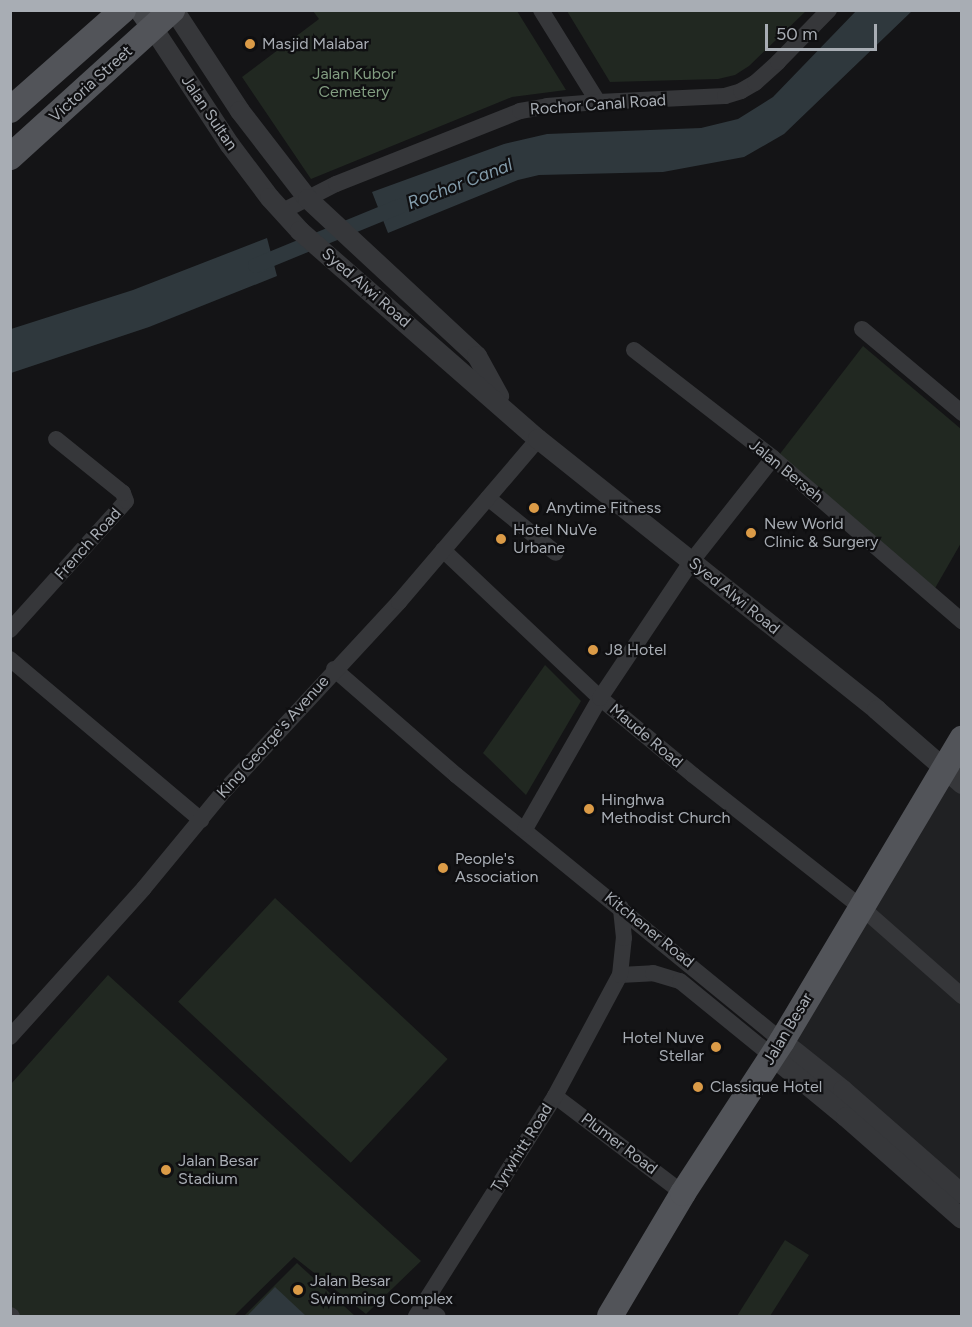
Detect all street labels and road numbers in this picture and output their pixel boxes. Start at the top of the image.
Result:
street label: Victoria Street [46,42,136,126]
street label: Jalan Sultan [177,72,241,154]
street label: Rochor Canal Road [529,91,667,119]
street label: Syed Alwi Road [318,244,414,332]
street label: Jalan Berseh [745,435,827,507]
street label: French Road [51,504,125,584]
street label: Syed Alwi Road [685,553,783,639]
street label: King George's Avenue [213,672,333,802]
street label: Maude Road [606,700,686,772]
street label: Kitchener Road [600,888,698,972]
street label: Jalan Besar [759,990,817,1068]
street label: Tyrwhitt Road [487,1100,557,1196]
street label: Plumer Road [577,1109,661,1179]

